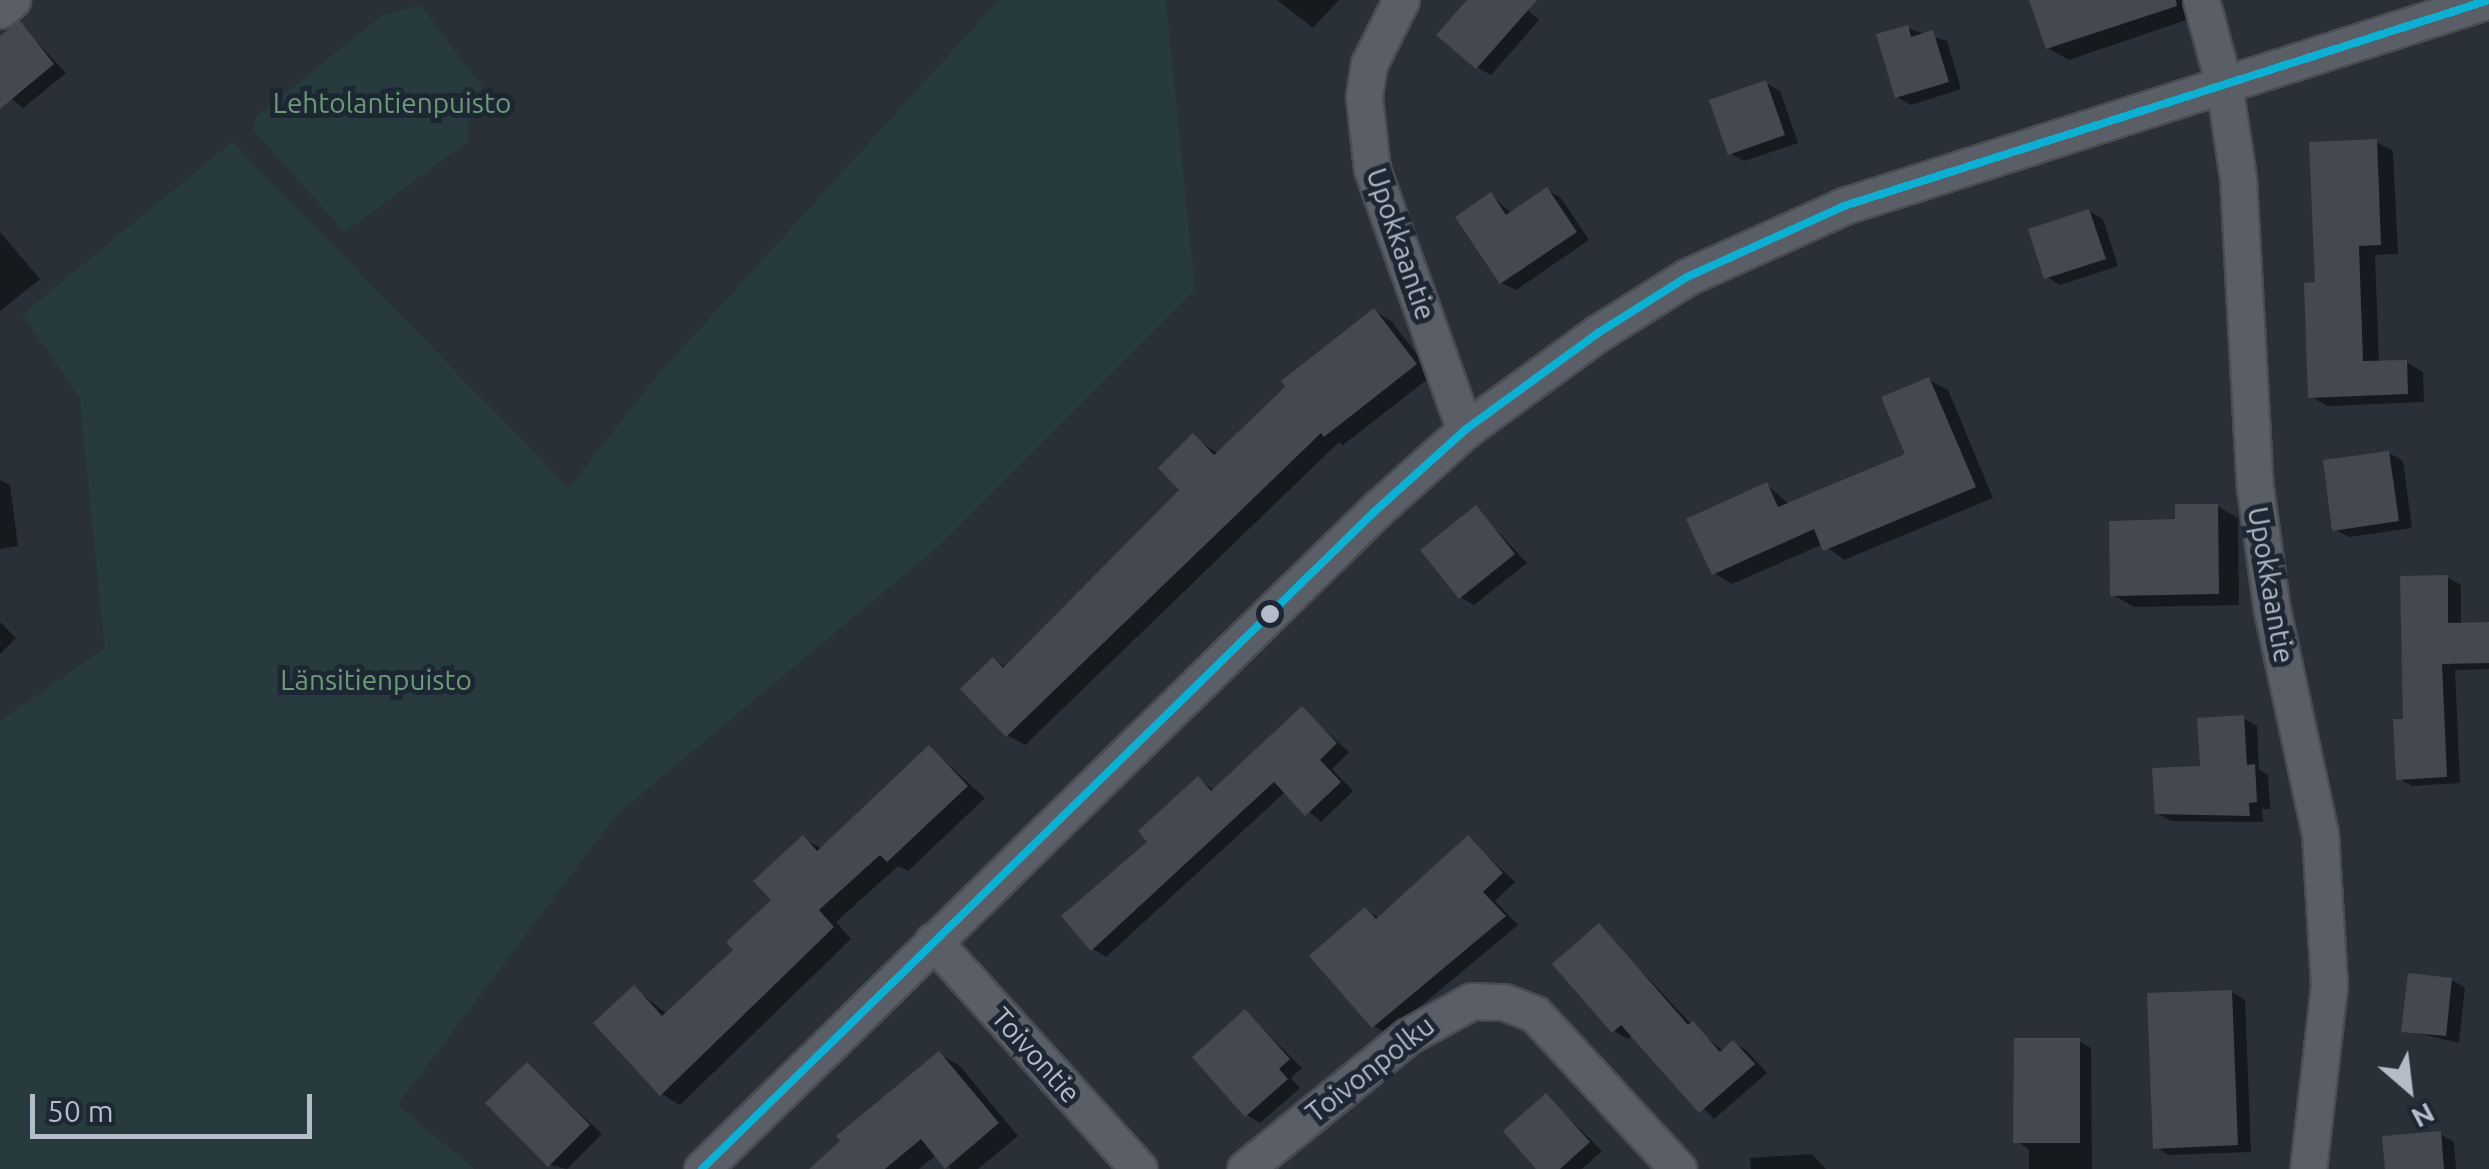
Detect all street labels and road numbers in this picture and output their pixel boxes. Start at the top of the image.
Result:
street label: Upokkaantie [1359,164,1443,324]
street label: Upokkaantie [2241,504,2301,666]
street label: Toivontie [985,1000,1087,1110]
street label: Toivonpolku [1299,1009,1441,1129]

